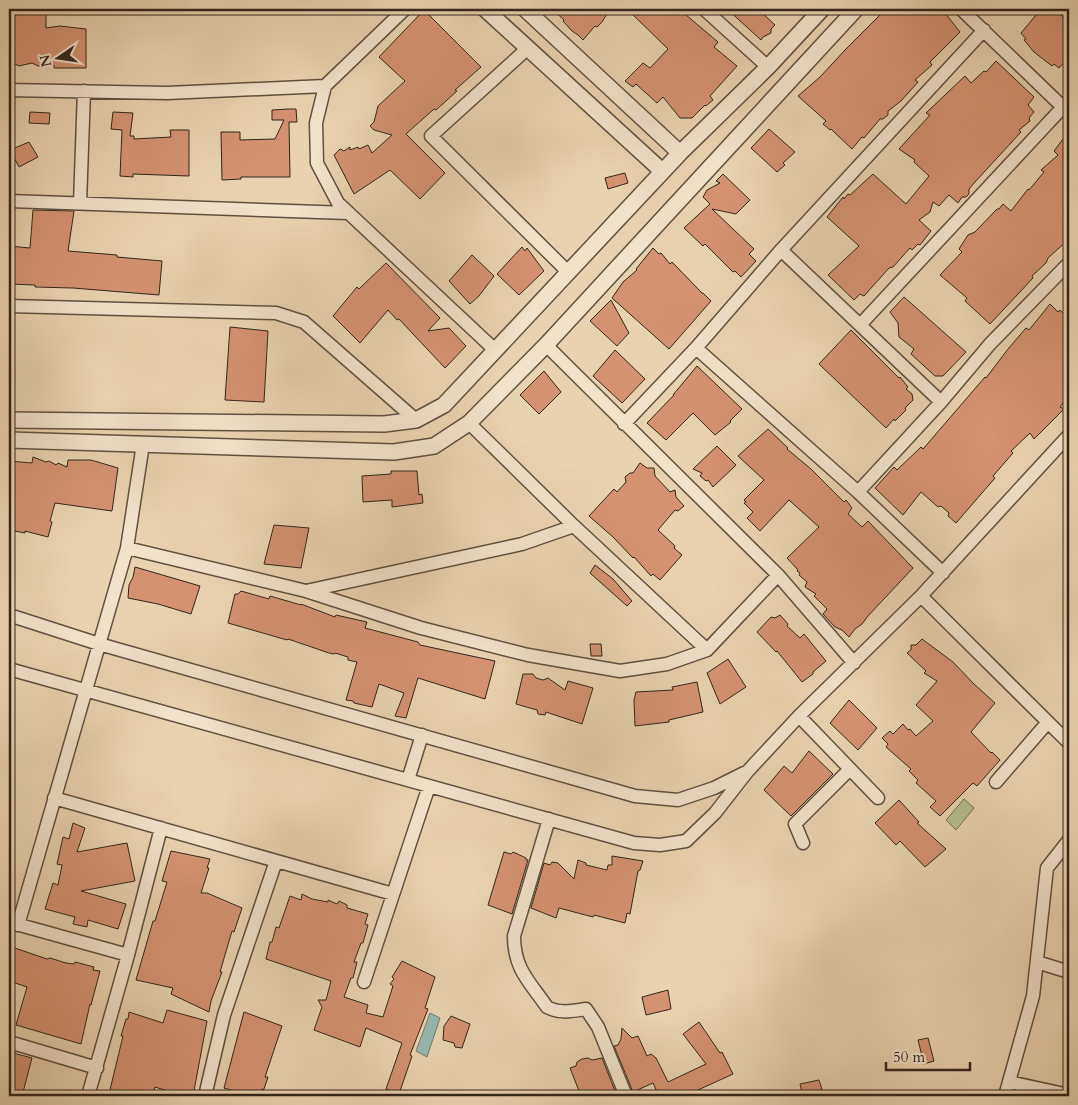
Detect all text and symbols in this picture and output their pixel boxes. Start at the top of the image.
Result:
north arrow [32,32,82,82]
text: N [35,53,56,69]
scale bar [886,1040,969,1072]
text: 50 m [893,1047,925,1067]

